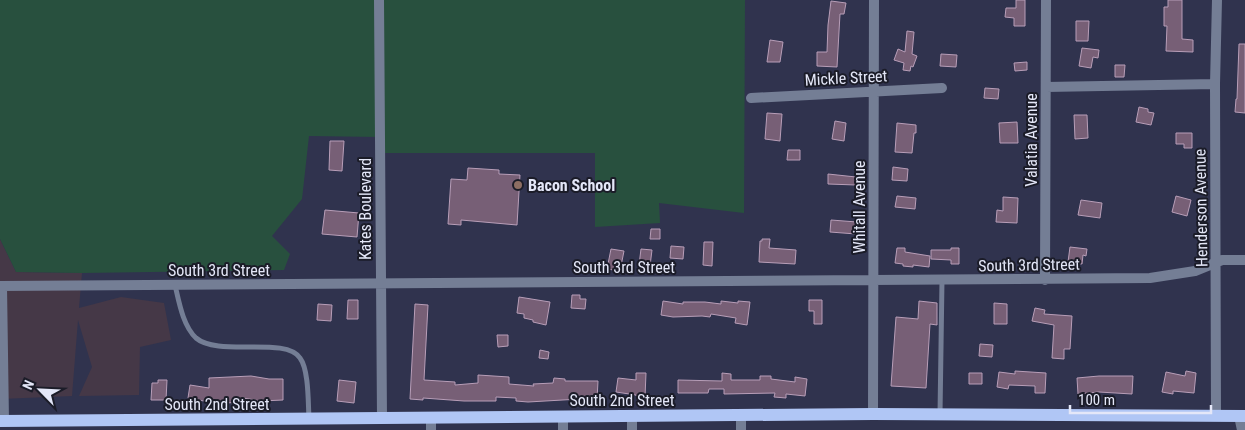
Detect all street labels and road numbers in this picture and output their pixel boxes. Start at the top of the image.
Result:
street label: Mickle Street [804,66,888,90]
street label: Valatia Avenue [1022,93,1041,187]
street label: Henderson Avenue [1190,149,1212,267]
street label: Kates Boulevard [356,158,375,260]
street label: Whitall Avenue [850,160,869,254]
street label: South 3rd Street [978,255,1080,275]
street label: South 3rd Street [573,258,675,277]
street label: South 3rd Street [168,261,270,280]
street label: South 2nd Street [570,391,675,410]
street label: South 2nd Street [165,395,270,414]

